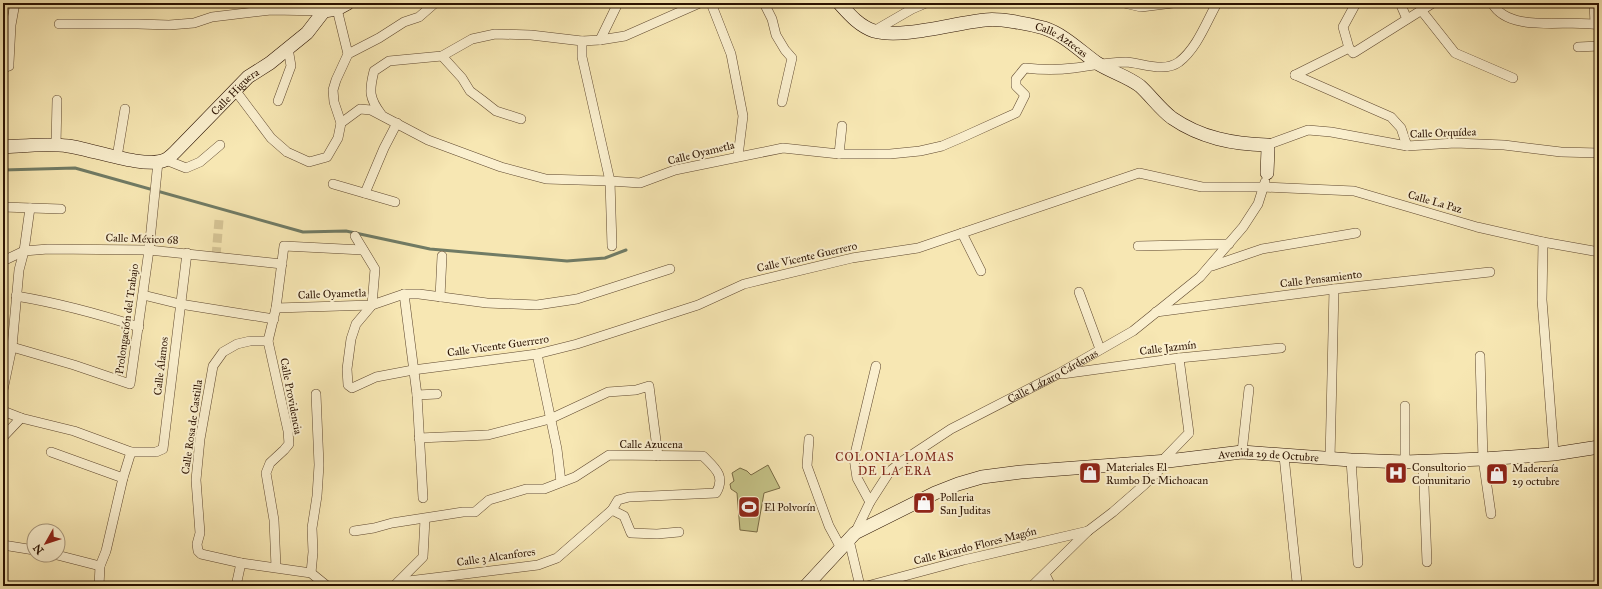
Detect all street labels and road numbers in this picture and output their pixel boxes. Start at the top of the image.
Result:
street label: Calle Aztecas [1034,20,1090,60]
street label: Calle Higuera [208,65,261,118]
street label: Calle Orquídea [1410,125,1477,142]
street label: Calle Oyametla [666,138,736,168]
street label: Calle La Paz [1406,188,1464,216]
street label: Calle México 68 [105,231,179,247]
street label: Calle Vicente Guerrero [756,239,859,275]
street label: Prolongación del Trabajo [113,263,141,375]
street label: Calle Pensamiento [1279,267,1363,290]
street label: Calle Oyametla [298,286,367,302]
street label: Calle Vicente Guerrero [446,332,550,360]
street label: Calle Álamos [151,336,171,396]
street label: Calle Jazmín [1139,338,1197,359]
street label: Calle Lázaro Cárdenas [1005,346,1100,405]
street label: Calle Providencia [277,357,305,436]
street label: Calle Rosa de Castilla [179,378,205,475]
street label: Calle Azucena [619,438,683,451]
street label: Avenida 29 de Octubre [1216,445,1320,464]
street label: Calle Ricardo Flores Magón [912,524,1038,568]
street label: Calle 3 Alcanfores [456,545,536,569]

